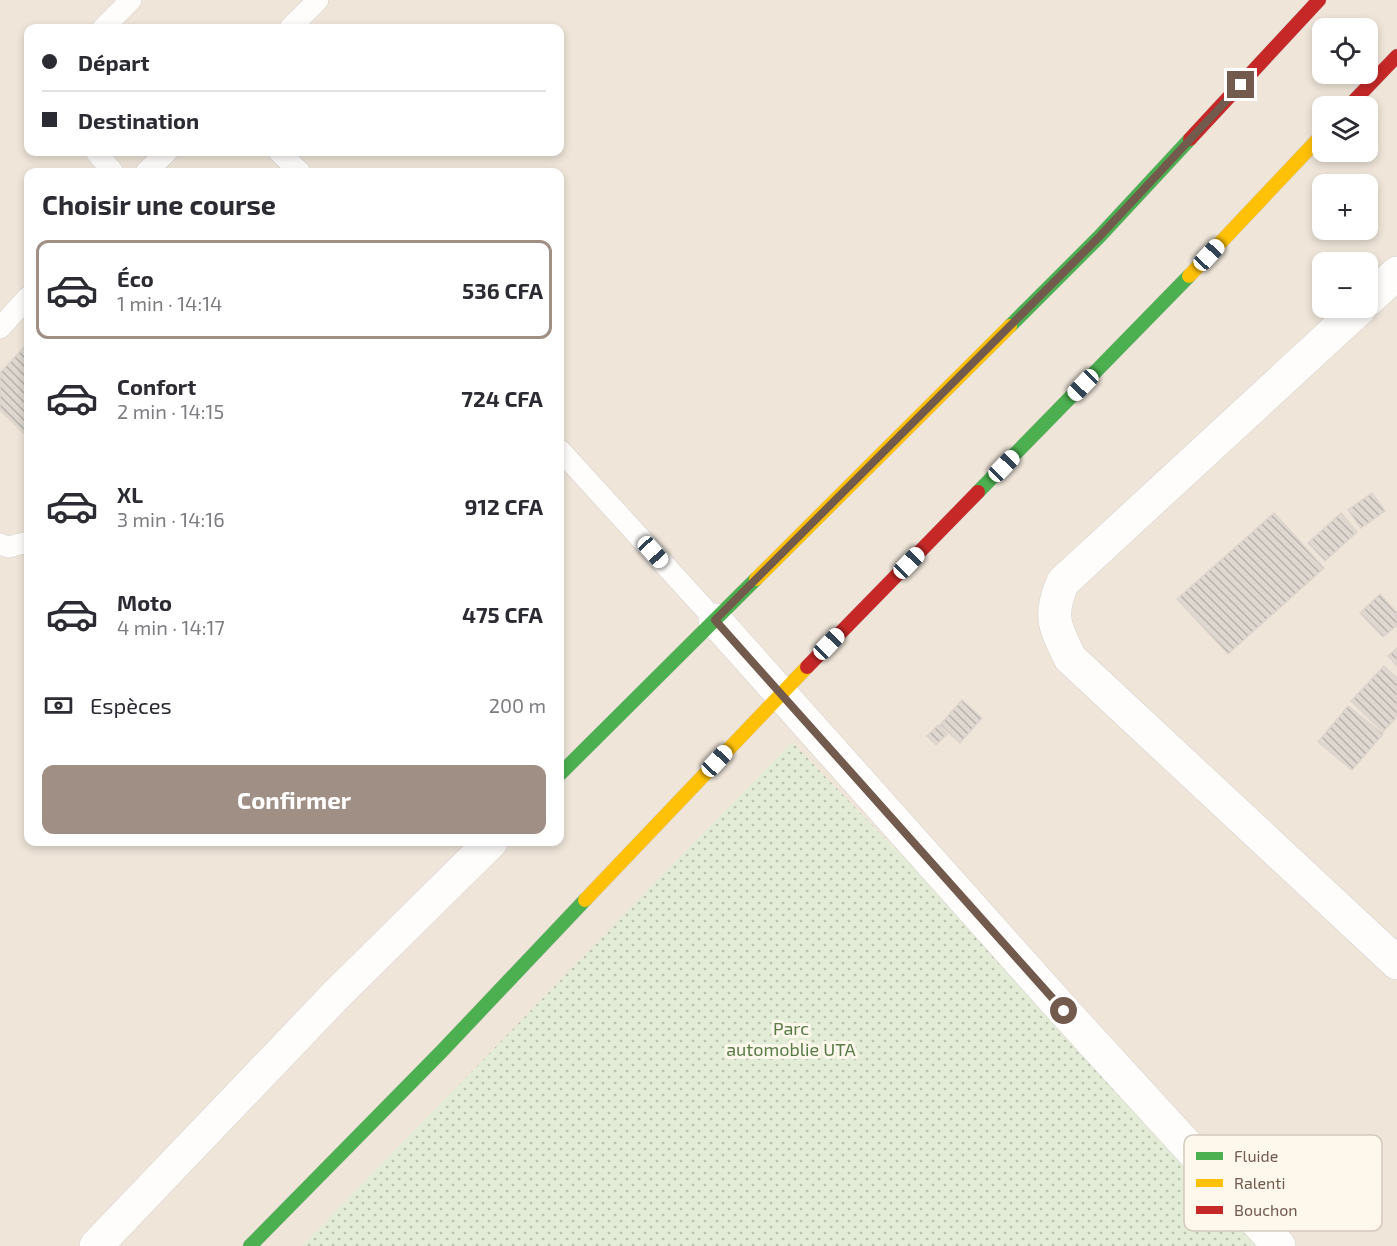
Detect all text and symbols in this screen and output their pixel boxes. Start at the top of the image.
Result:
map controls [1312,18,1378,318]
button: locate [1312,18,1378,84]
text: Départ [78,49,150,75]
route end [1227,71,1254,98]
button: layers [1312,96,1378,162]
text: Destination [78,107,199,133]
button: + [1312,174,1378,240]
text: Choisir une course [42,188,276,220]
car [1190,236,1228,274]
button: − [1312,252,1378,318]
icon: car [45,263,99,317]
text: Éco [117,265,154,291]
text: 536 CFA [462,277,543,303]
text: 1 min · 14:14 [117,291,222,315]
car [1064,366,1102,404]
icon: car [45,371,99,425]
text: Confort [117,373,196,399]
text: 724 CFA [461,385,543,411]
text: 2 min · 14:15 [117,399,224,423]
car [985,447,1023,485]
icon: car [45,479,99,533]
text: XL [117,481,143,507]
text: 912 CFA [464,493,543,519]
text: 3 min · 14:16 [117,507,225,531]
car [634,533,672,571]
car [890,544,928,582]
icon: car [45,587,99,641]
text: Moto [117,589,172,615]
text: 475 CFA [462,601,543,627]
text: 4 min · 14:17 [117,615,225,639]
car [810,625,848,663]
icon: cash [42,689,75,722]
text: Espèces [90,692,172,718]
text: 200 m [489,693,546,717]
car [698,742,736,780]
button: Confirmer [42,765,546,834]
route start [1050,997,1077,1024]
park label: Parc automoblie UTA [726,1017,857,1060]
legend [1184,1135,1382,1231]
text: Fluide [1234,1146,1278,1165]
text: Ralenti [1234,1173,1285,1192]
text: Bouchon [1234,1200,1298,1219]

